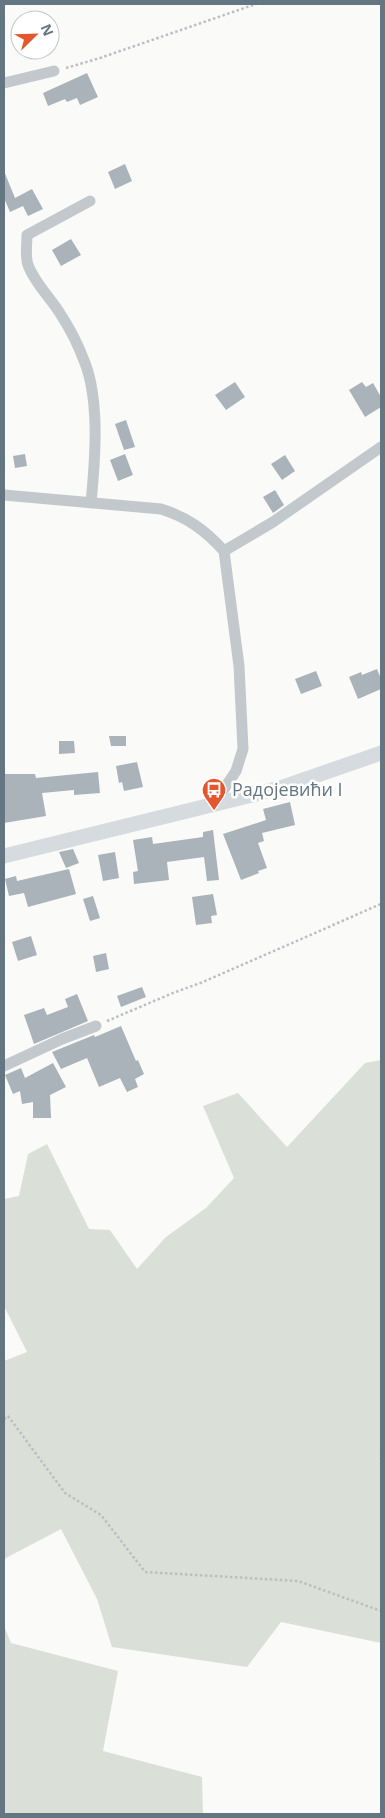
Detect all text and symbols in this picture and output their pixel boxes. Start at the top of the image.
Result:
north arrow [10,10,60,60]
text: N [36,21,58,39]
bus stop icon: Радојевићи I [201,777,227,811]
place label: Радојевићи I [232,777,343,801]

